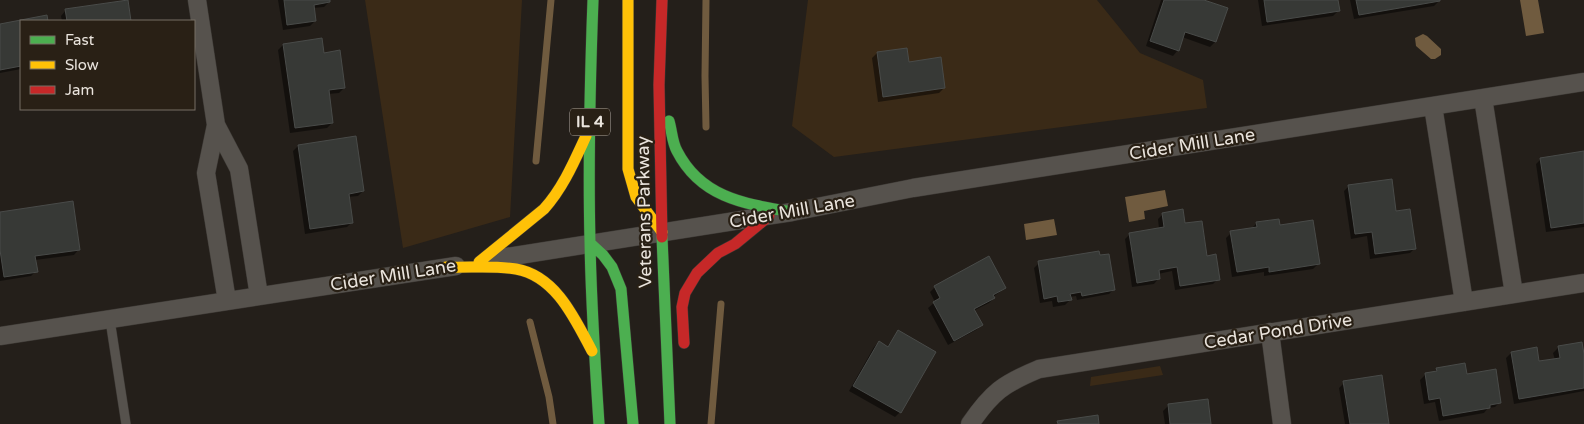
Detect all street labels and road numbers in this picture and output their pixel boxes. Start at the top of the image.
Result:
road number: IL 4 [570,108,610,136]
street label: Cider Mill Lane [1128,123,1256,165]
street label: Veterans Parkway [632,135,656,288]
street label: Cider Mill Lane [728,189,856,233]
street label: Cider Mill Lane [329,254,457,296]
street label: Cedar Pond Drive [1202,308,1354,354]

